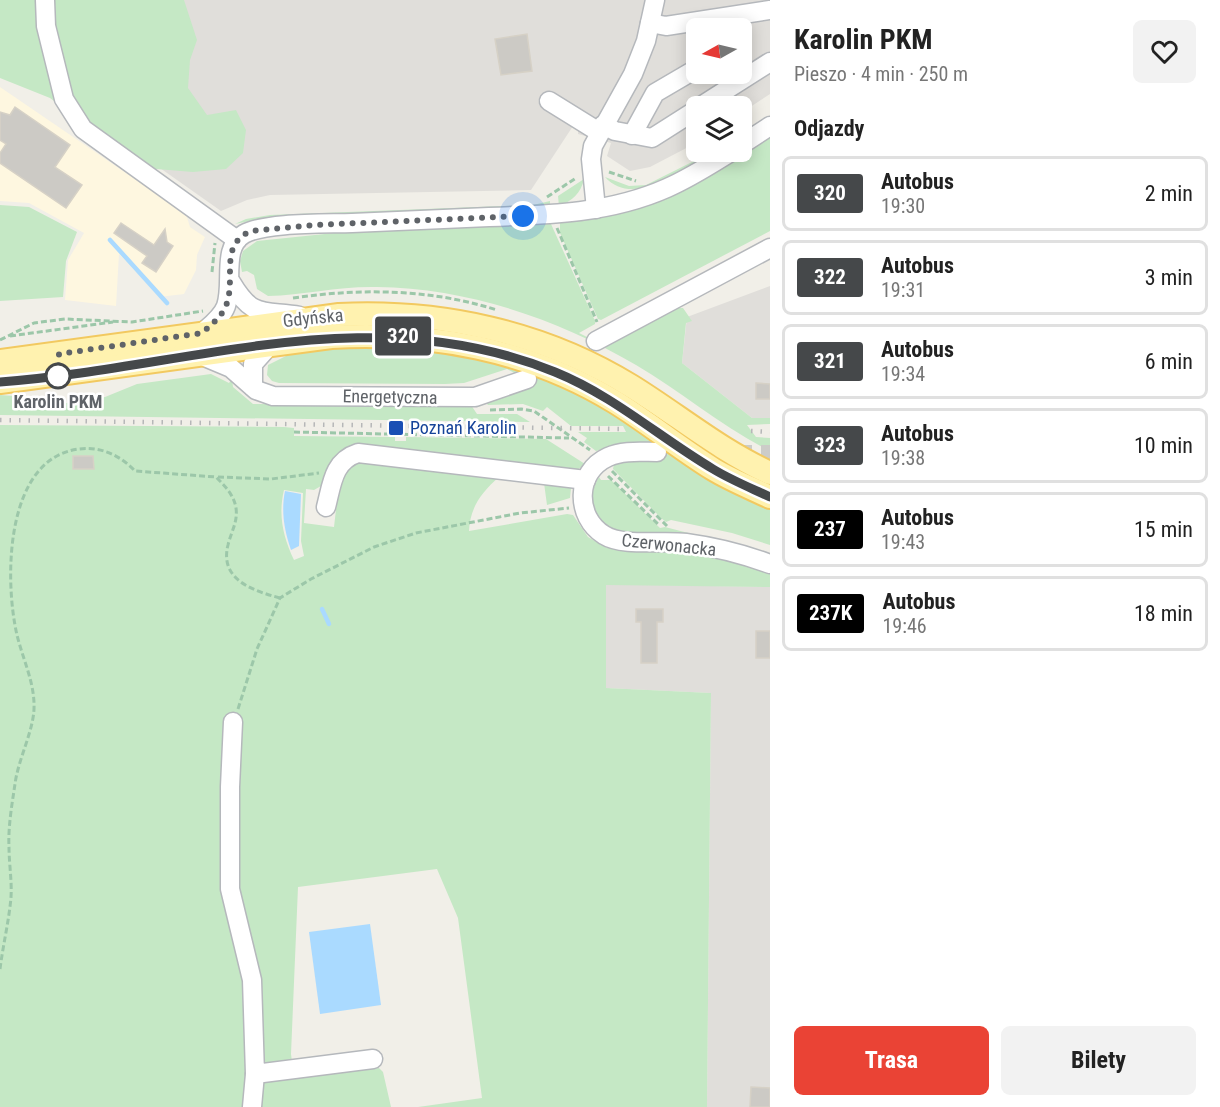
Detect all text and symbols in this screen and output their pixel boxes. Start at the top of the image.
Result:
north arrow [686,18,752,84]
map controls [686,18,752,162]
button: heart [1133,20,1196,83]
text: Karolin PKM [794,23,932,56]
text: Pieszo · 4 min · 250 m [794,62,968,86]
button: layers [686,96,752,162]
text: Odjazdy [794,116,864,141]
text: Autobus [881,169,954,194]
text: 320 [814,181,846,205]
text: 2 min [1145,181,1193,206]
text: 19:30 [881,194,925,218]
your location [508,201,538,231]
text: Autobus [881,253,954,278]
text: 322 [814,265,846,289]
text: 3 min [1145,265,1193,290]
text: 19:31 [881,278,925,302]
street label: Gdyńska [282,304,344,331]
line badge: 320 [368,316,438,356]
text: 320 [387,324,419,348]
text: Autobus [881,337,954,362]
text: 321 [814,349,846,373]
text: 6 min [1145,349,1193,374]
text: 19:34 [881,362,925,386]
marker: Karolin PKM [45,363,71,389]
street label: Energetyczna [342,385,438,408]
place label: Karolin PKM [14,391,102,412]
place label: Poznań Karolin [410,417,517,438]
marker: Poznań Karolin [387,419,405,437]
text: Autobus [881,421,954,446]
text: 323 [814,433,846,457]
text: 10 min [1134,433,1193,458]
text: 19:38 [881,446,925,470]
text: Autobus [881,505,954,530]
text: 237 [814,517,846,541]
text: 15 min [1134,517,1193,542]
street label: Czerwonacka [621,529,717,560]
text: 19:43 [881,530,925,554]
text: Autobus [882,589,955,614]
text: 237K [809,601,852,625]
text: 18 min [1134,601,1193,626]
text: 19:46 [882,614,927,638]
button: Trasa [794,1026,989,1095]
button: Bilety [1001,1026,1196,1095]

